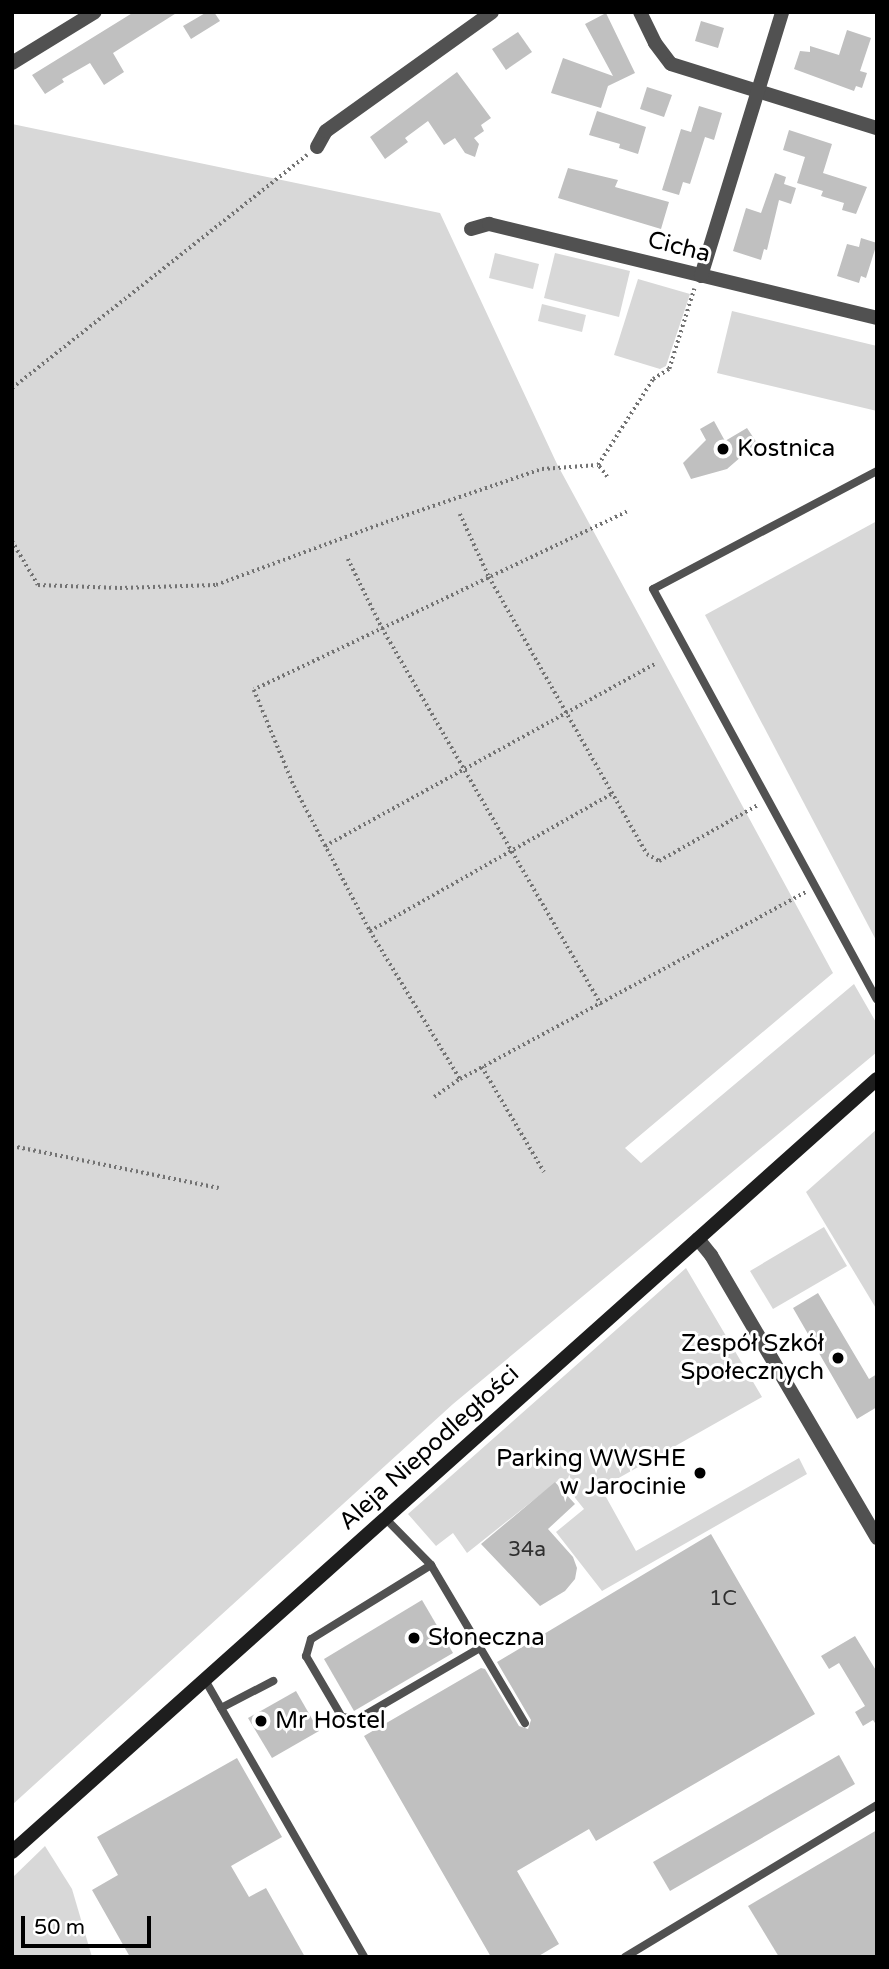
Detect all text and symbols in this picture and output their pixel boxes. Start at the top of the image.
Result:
street label: Cicha [645,225,713,269]
place label: Kostnica [737,435,835,463]
marker: Kostnica [715,441,731,457]
place label: Zespół Szkół Społecznych [681,1330,824,1386]
marker: Zespół Szkół Społecznych [830,1350,846,1366]
street label: Aleja Niepodległości [333,1360,525,1536]
place label: Parking WWSHE w Jarocinie [496,1445,686,1501]
marker: Parking WWSHE w Jarocinie [692,1465,708,1481]
house number: 34a [508,1537,546,1563]
house number: 1C [709,1586,737,1612]
place label: Słoneczna [428,1624,545,1652]
marker: Słoneczna [406,1630,422,1646]
place label: Mr Hostel [275,1707,386,1735]
marker: Mr Hostel [253,1713,269,1729]
scale bar [24,1902,154,1946]
text: 50 m [34,1915,85,1940]

